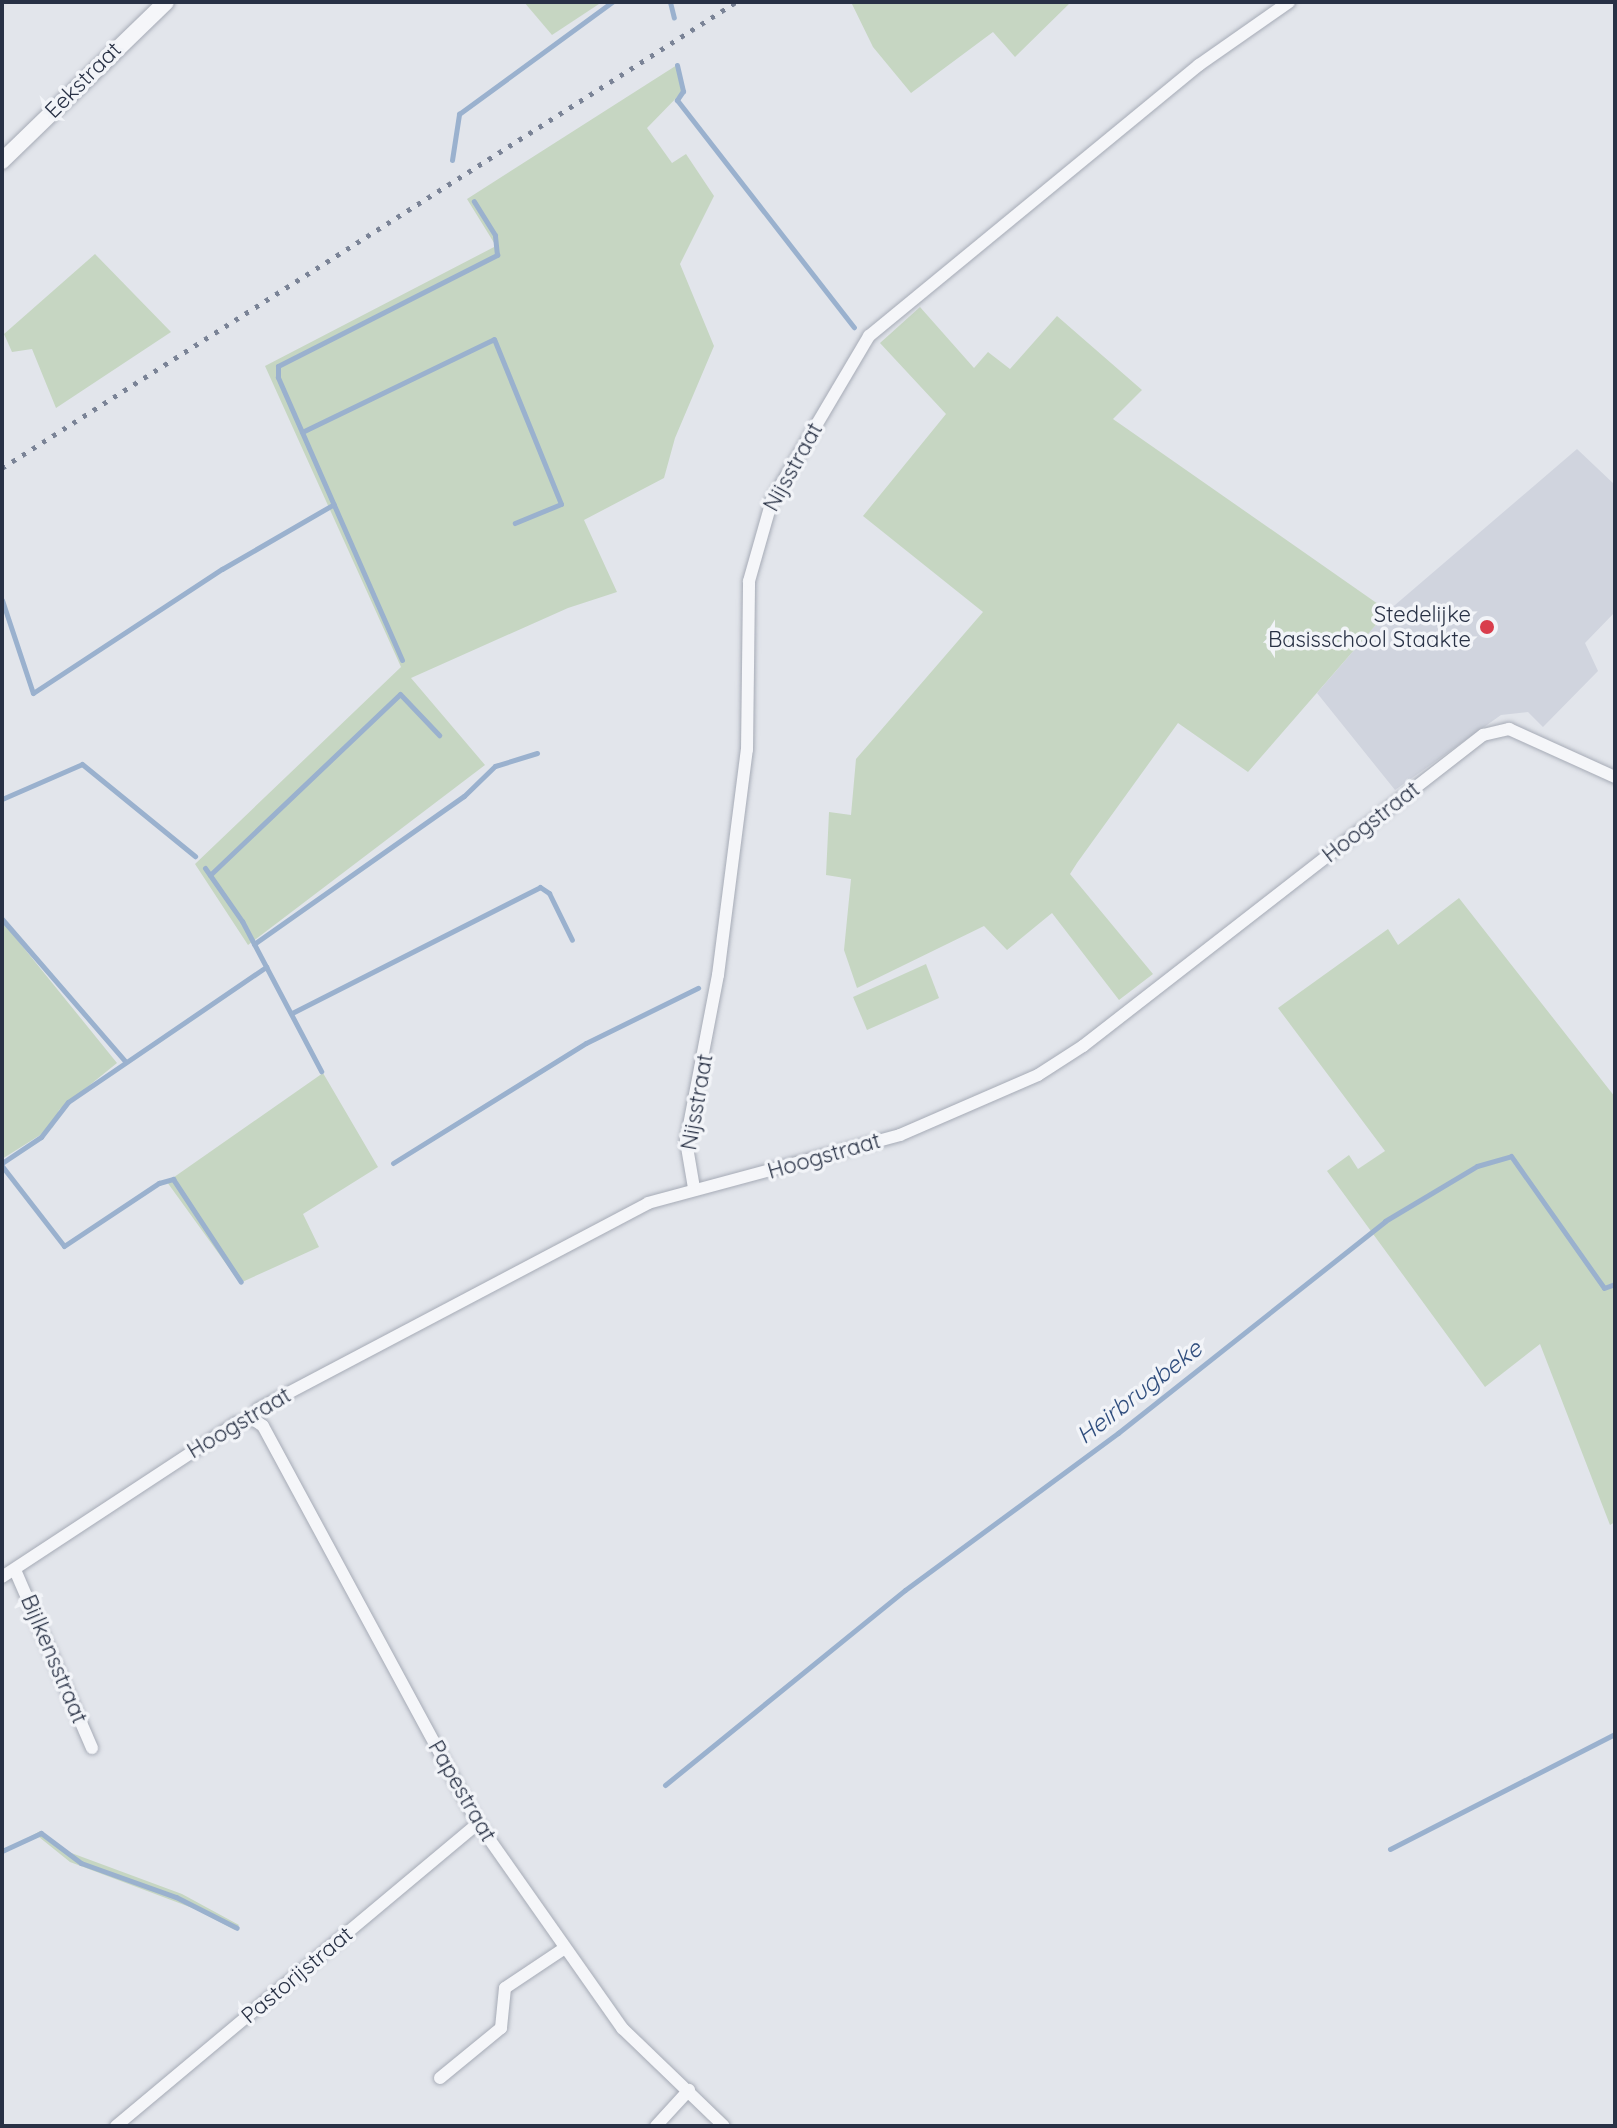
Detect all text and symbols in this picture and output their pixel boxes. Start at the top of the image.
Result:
street label: Eekstraat [39,36,127,124]
street label: Nijsstraat [758,418,828,516]
place label: Stedelijke Basisschool Staakte [1268,601,1471,652]
marker: Stedelijke Basisschool Staakte [1478,618,1496,636]
street label: Hoogstraat [1317,776,1425,868]
street label: Nijsstraat [676,1052,718,1152]
street label: Hoogstraat [764,1127,884,1185]
water label: Heirbrugbeke [1070,1334,1208,1450]
street label: Hoogstraat [182,1382,296,1464]
street label: Bijlkensstraat [15,1591,93,1727]
street label: Papestraat [422,1736,502,1846]
street label: Pastorijstraat [236,1921,358,2029]

